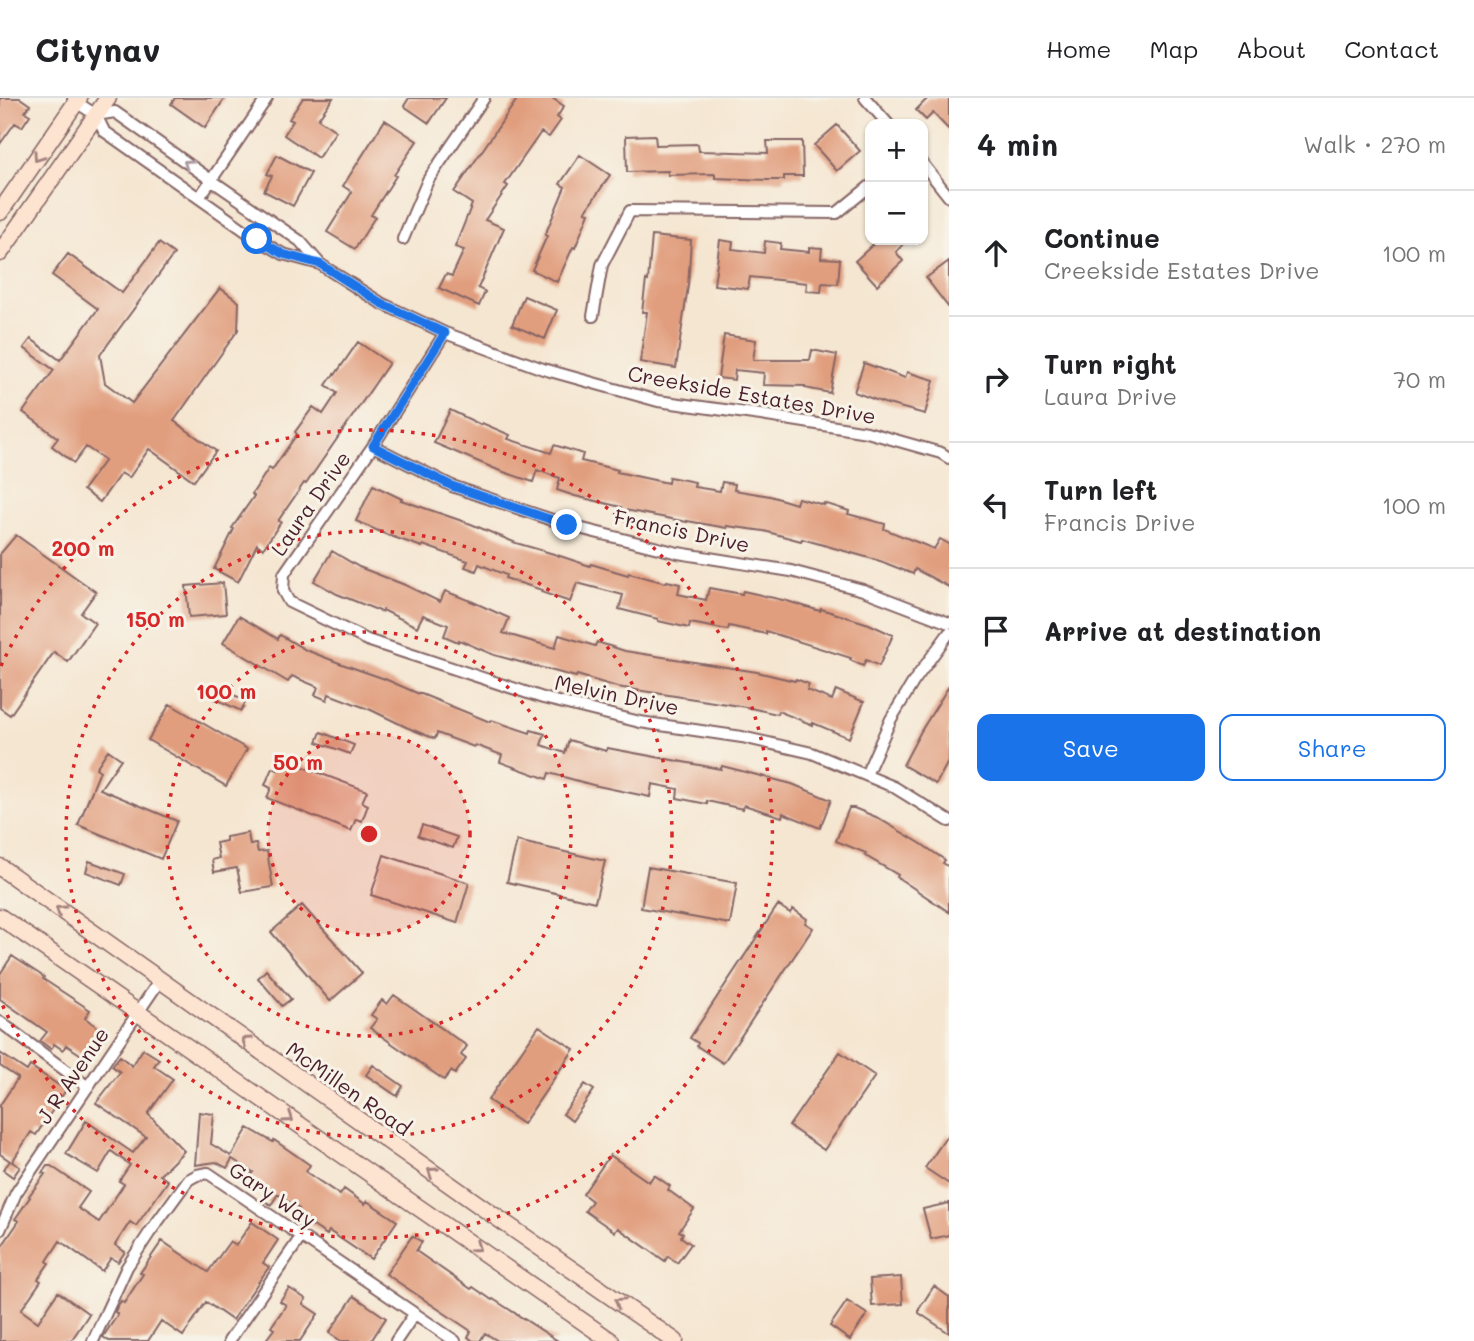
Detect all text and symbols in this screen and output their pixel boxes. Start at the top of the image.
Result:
text: Citynav [35,27,160,70]
text: Home [1046,33,1111,64]
text: Map [1149,33,1198,64]
text: About [1236,33,1306,64]
text: Contact [1344,33,1439,64]
map controls [865,119,928,245]
button: + [865,119,928,182]
text: 4 min [977,124,1058,164]
text: Walk · 270 m [1303,129,1446,159]
one-way arrow [34,149,46,162]
one-way arrow [183,160,196,172]
button: − [865,182,928,245]
text: Continue [1044,221,1160,255]
route start [241,223,272,254]
icon: ahead [977,234,1015,272]
text: 100 m [1382,238,1446,268]
text: Creekside Estates Drive [1044,255,1320,285]
text: Turn right [1044,347,1177,381]
street label: Creekside Estates Drive [626,359,878,429]
icon: right [977,360,1015,398]
text: 70 m [1393,364,1446,394]
text: Laura Drive [1044,381,1177,411]
street label: Laura Drive [264,446,356,560]
text: Turn left [1044,473,1157,507]
icon: left [977,486,1015,524]
text: 100 m [1382,490,1446,520]
street label: Francis Drive [612,502,752,558]
text: Francis Drive [1044,507,1195,537]
route end [551,509,582,540]
text: 200 m [52,534,114,561]
text: 150 m [125,605,185,632]
icon: arrive [977,612,1015,650]
text: Arrive at destination [1044,614,1321,648]
street label: Melvin Drive [552,668,682,720]
text: 100 m [196,677,256,704]
button: Save [977,714,1205,781]
button: Share [1219,714,1446,781]
text: 50 m [273,748,323,775]
centre of rings [357,822,381,846]
one-way arrow [55,906,68,918]
street label: J R Avenue [30,1021,114,1129]
street label: McMillen Road [281,1035,417,1141]
one-way arrow [241,1037,254,1049]
one-way arrow [281,1110,294,1122]
street label: Gary Way [224,1155,322,1233]
one-way arrow [427,1168,440,1180]
one-way arrow [468,1239,481,1251]
one-way arrow [614,1298,627,1310]

